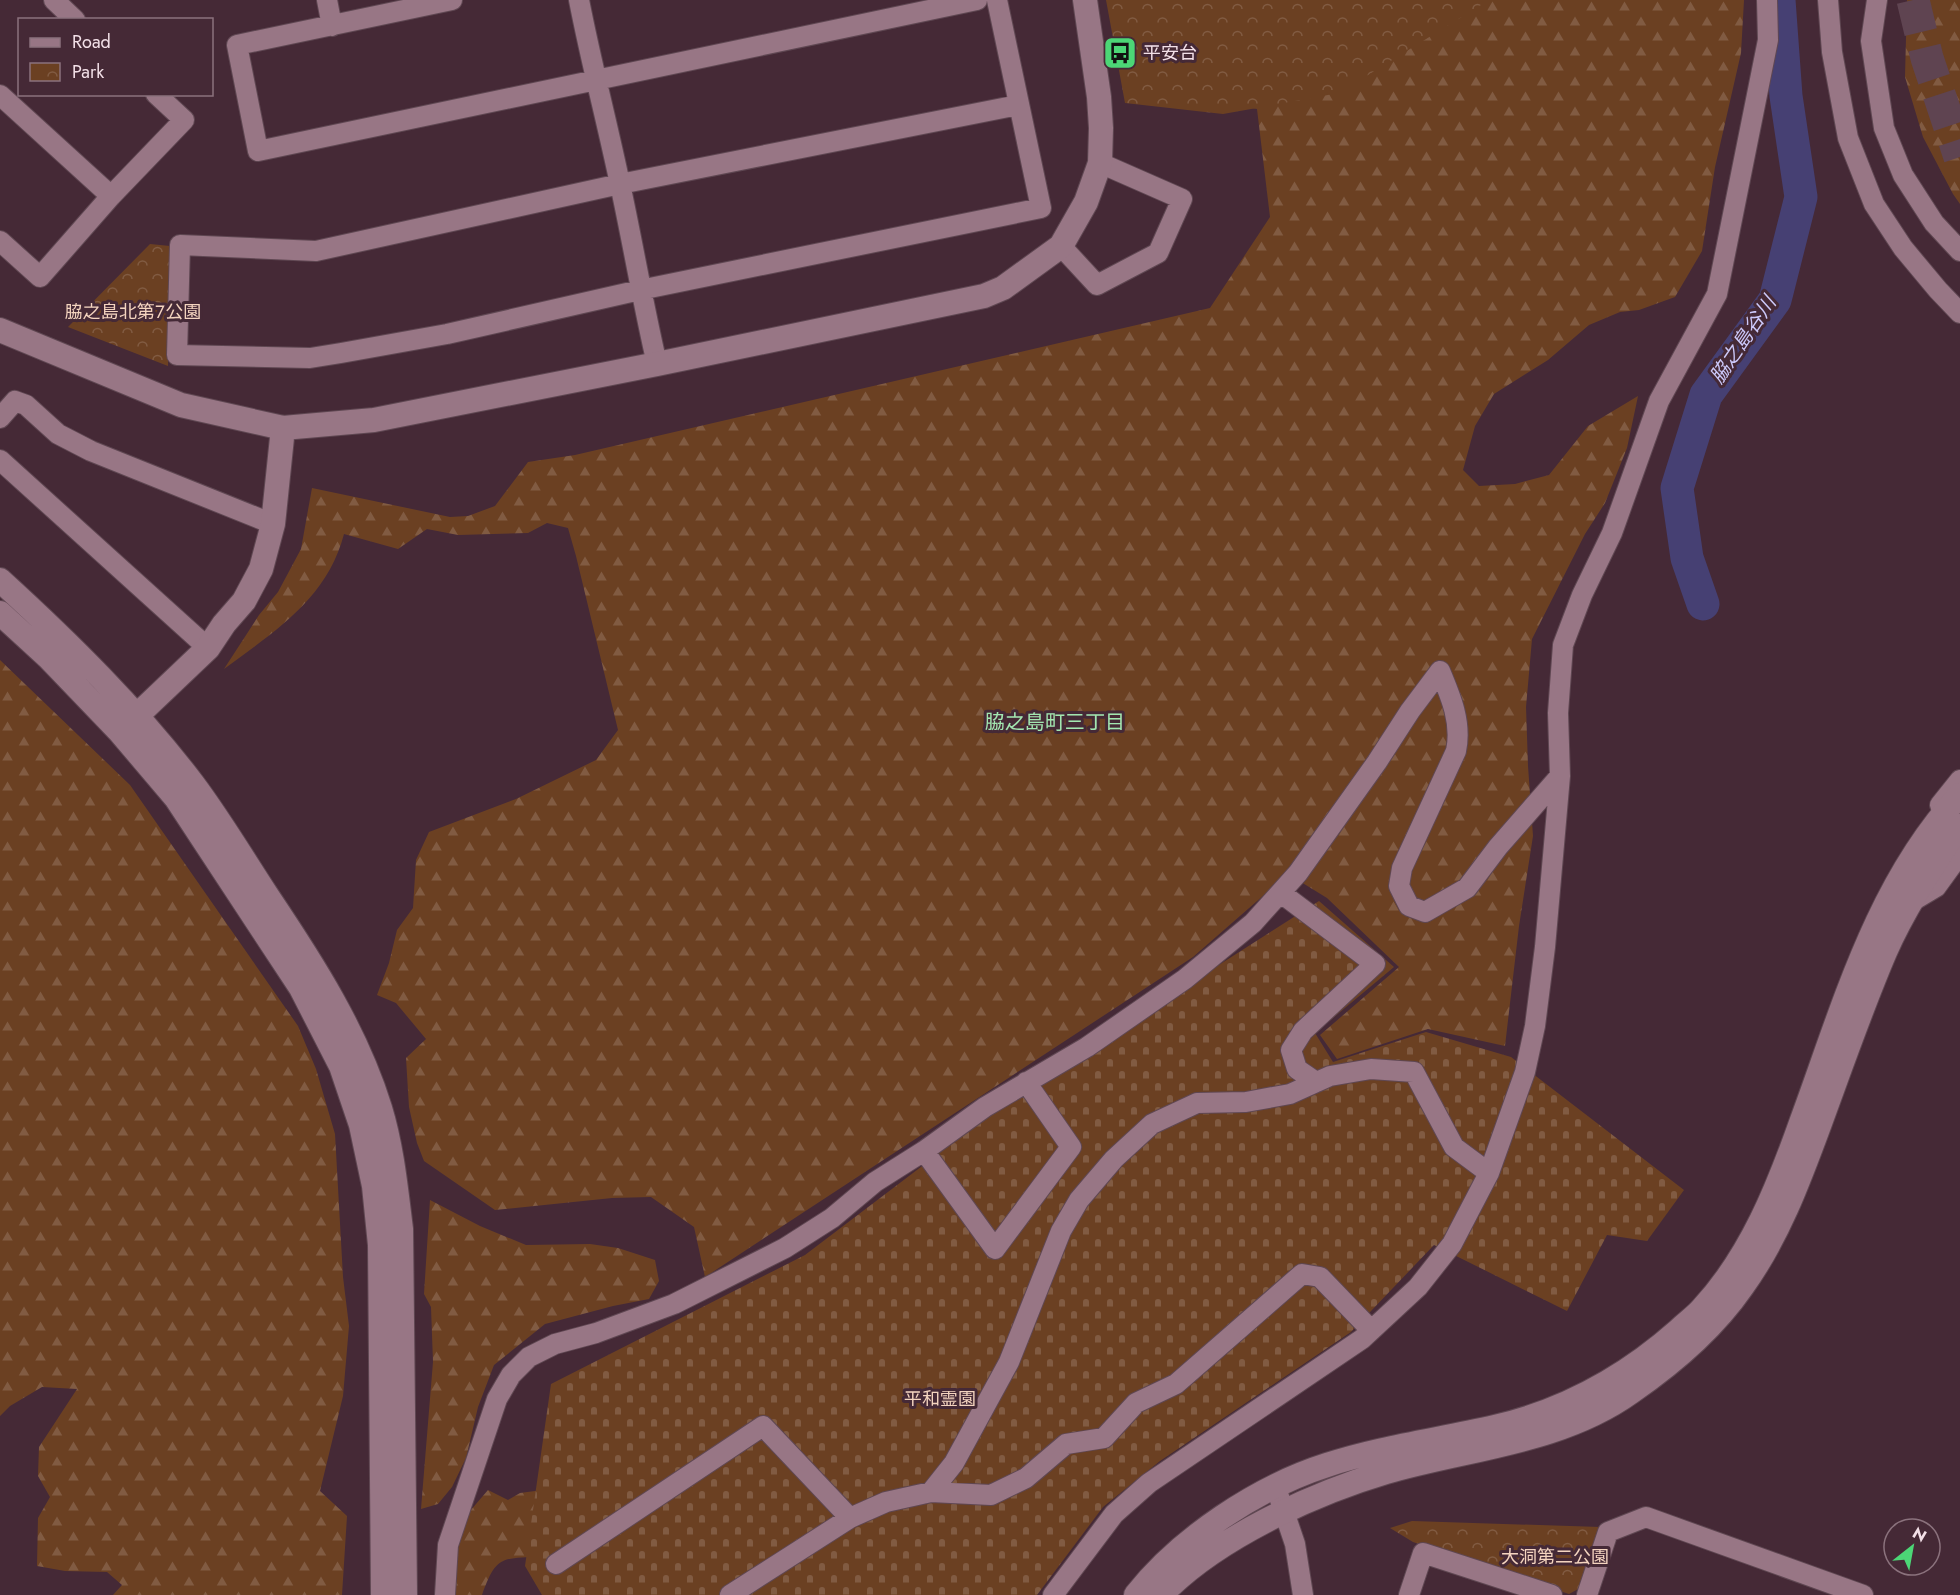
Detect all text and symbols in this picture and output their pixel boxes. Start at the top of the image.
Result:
legend [18,18,213,96]
text: Road [72,29,111,55]
bus stop icon: 平安台 [1102,35,1138,71]
place label: 平安台 [1143,40,1197,66]
text: Park [72,59,104,85]
water label: 脇之島谷川 [1703,289,1784,390]
park label: 脇之島北第７公園 [65,299,201,325]
district label: 脇之島町三丁目 [985,708,1125,737]
park label: 平和霊園 [904,1386,976,1412]
north arrow [1882,1517,1942,1577]
text: N [1908,1521,1931,1548]
park label: 大洞第二公園 [1501,1544,1609,1570]

